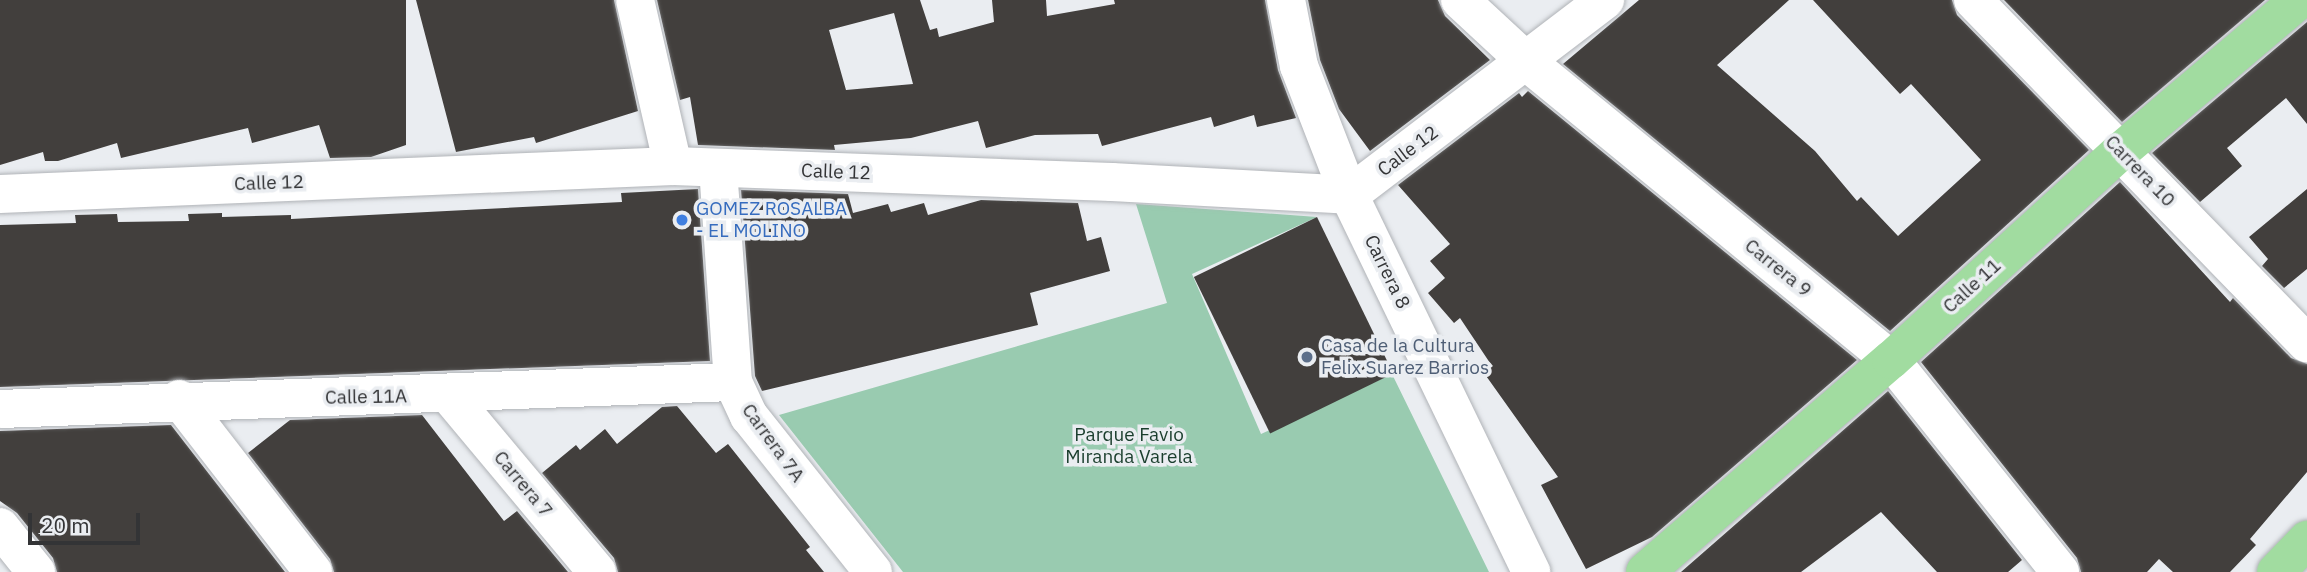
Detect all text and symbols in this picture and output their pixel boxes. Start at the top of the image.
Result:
street label: Calle 12 [1373,121,1443,181]
street label: Carrera 10 [2100,131,2180,211]
street label: Calle 12 [801,159,871,185]
street label: Calle 12 [234,170,304,196]
place label: GOMEZ ROSALBA - EL MOLINO [696,198,847,242]
marker: GOMEZ ROSALBA - EL MOLINO [674,212,690,228]
street label: Carrera 8 [1359,231,1415,313]
street label: Carrera 9 [1740,234,1816,302]
street label: Calle 11 [1938,254,2006,318]
place label: Casa de la Cultura Felix Suarez Barrios [1321,335,1489,379]
marker: Casa de la Cultura Felix Suarez Barrios [1299,349,1315,365]
street label: Calle 11A [325,385,407,409]
street label: Carrera 7A [737,399,809,487]
park label: Parque Favio Miranda Varela [1065,424,1193,468]
street label: Carrera 7 [489,446,557,522]
scale bar [32,498,144,542]
text: 20 m [41,511,90,539]

